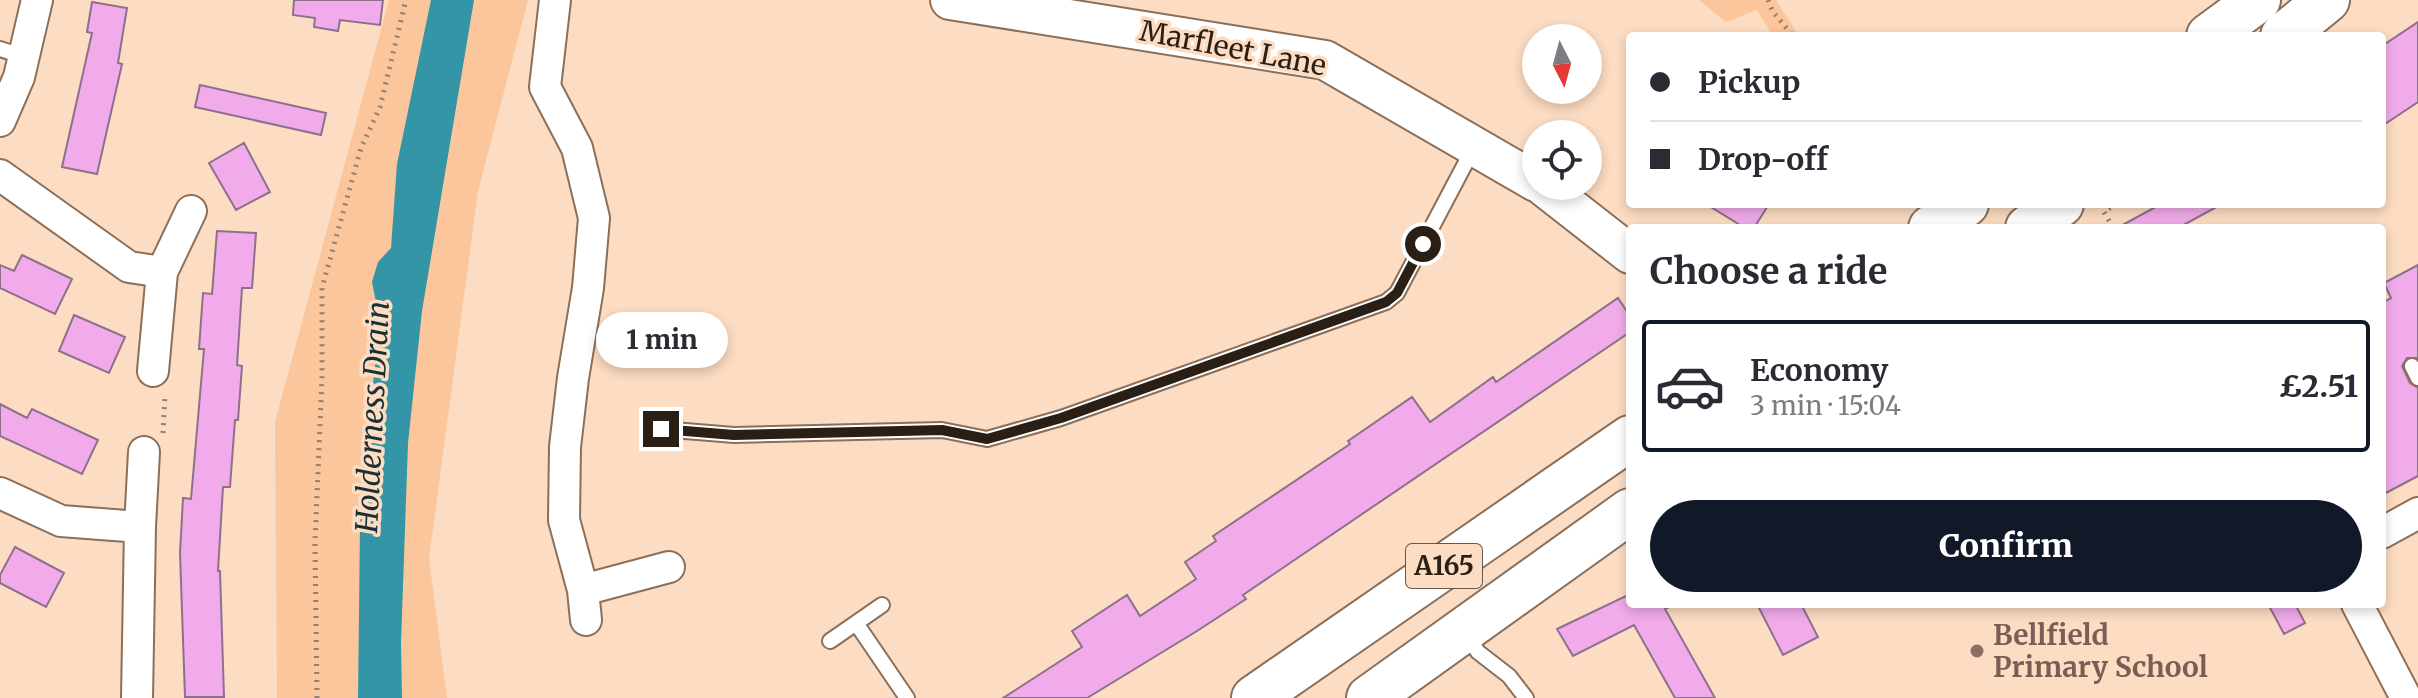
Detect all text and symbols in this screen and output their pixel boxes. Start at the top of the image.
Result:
street label: Marfleet Lane [1137,12,1329,84]
north arrow [1522,24,1602,104]
map controls [1522,24,1602,200]
text: Pickup [1698,63,1800,101]
button: locate [1522,120,1602,200]
text: Drop-off [1698,140,1828,178]
route start [1405,226,1441,262]
text: Choose a ride [1650,249,1887,294]
water label: Holderness Drain [347,300,397,535]
callout: 1 min [595,313,727,369]
text: 1 min [626,323,698,356]
icon: car [1654,350,1726,422]
text: Economy [1750,351,1888,389]
text: £2.51 [2279,367,2358,405]
text: 3 min · 15:04 [1750,389,1901,422]
route end [643,411,679,447]
button: Confirm [1650,500,2362,592]
road number: A165 [1406,544,1482,588]
place label: Bellfield Primary School [1993,617,2208,685]
marker: Bellfield Primary School [1968,642,1986,660]

